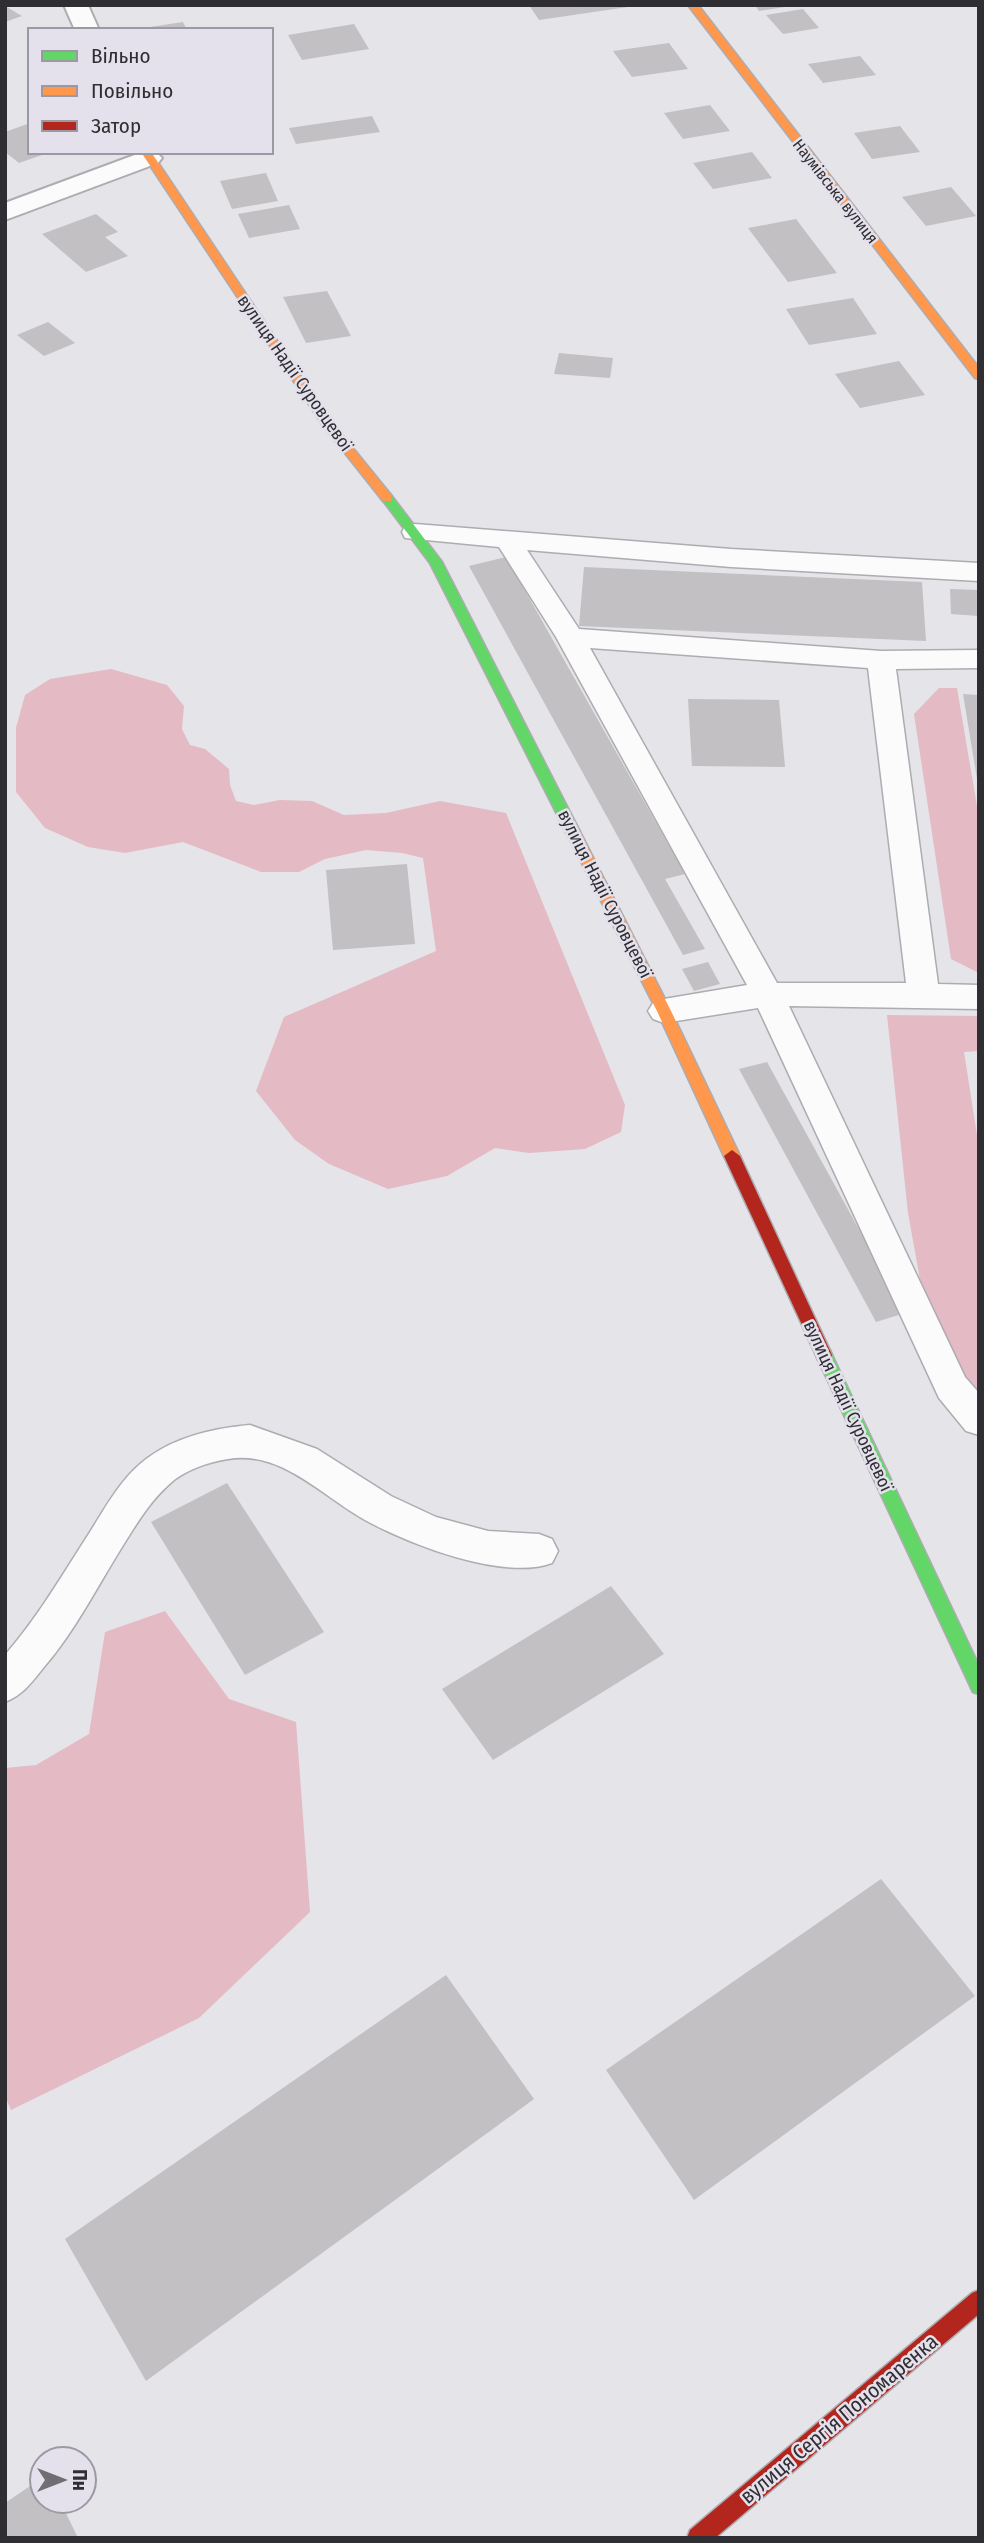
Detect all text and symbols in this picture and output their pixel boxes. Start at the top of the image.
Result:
legend [28,28,273,154]
text: Вільно [91,43,151,69]
text: Повільно [91,78,173,104]
text: Затор [91,113,141,139]
street label: Наумівська вулиця [789,135,882,247]
street label: вулиця Надії Суровцевої [233,290,358,456]
street label: вулиця Надії Суровцевої [553,806,657,982]
street label: вулиця Надії Суровцевої [799,1317,898,1495]
street label: вулиця Сергія Пономаренка [735,2329,943,2509]
north arrow [28,2445,98,2515]
text: Пн [68,2469,91,2491]

